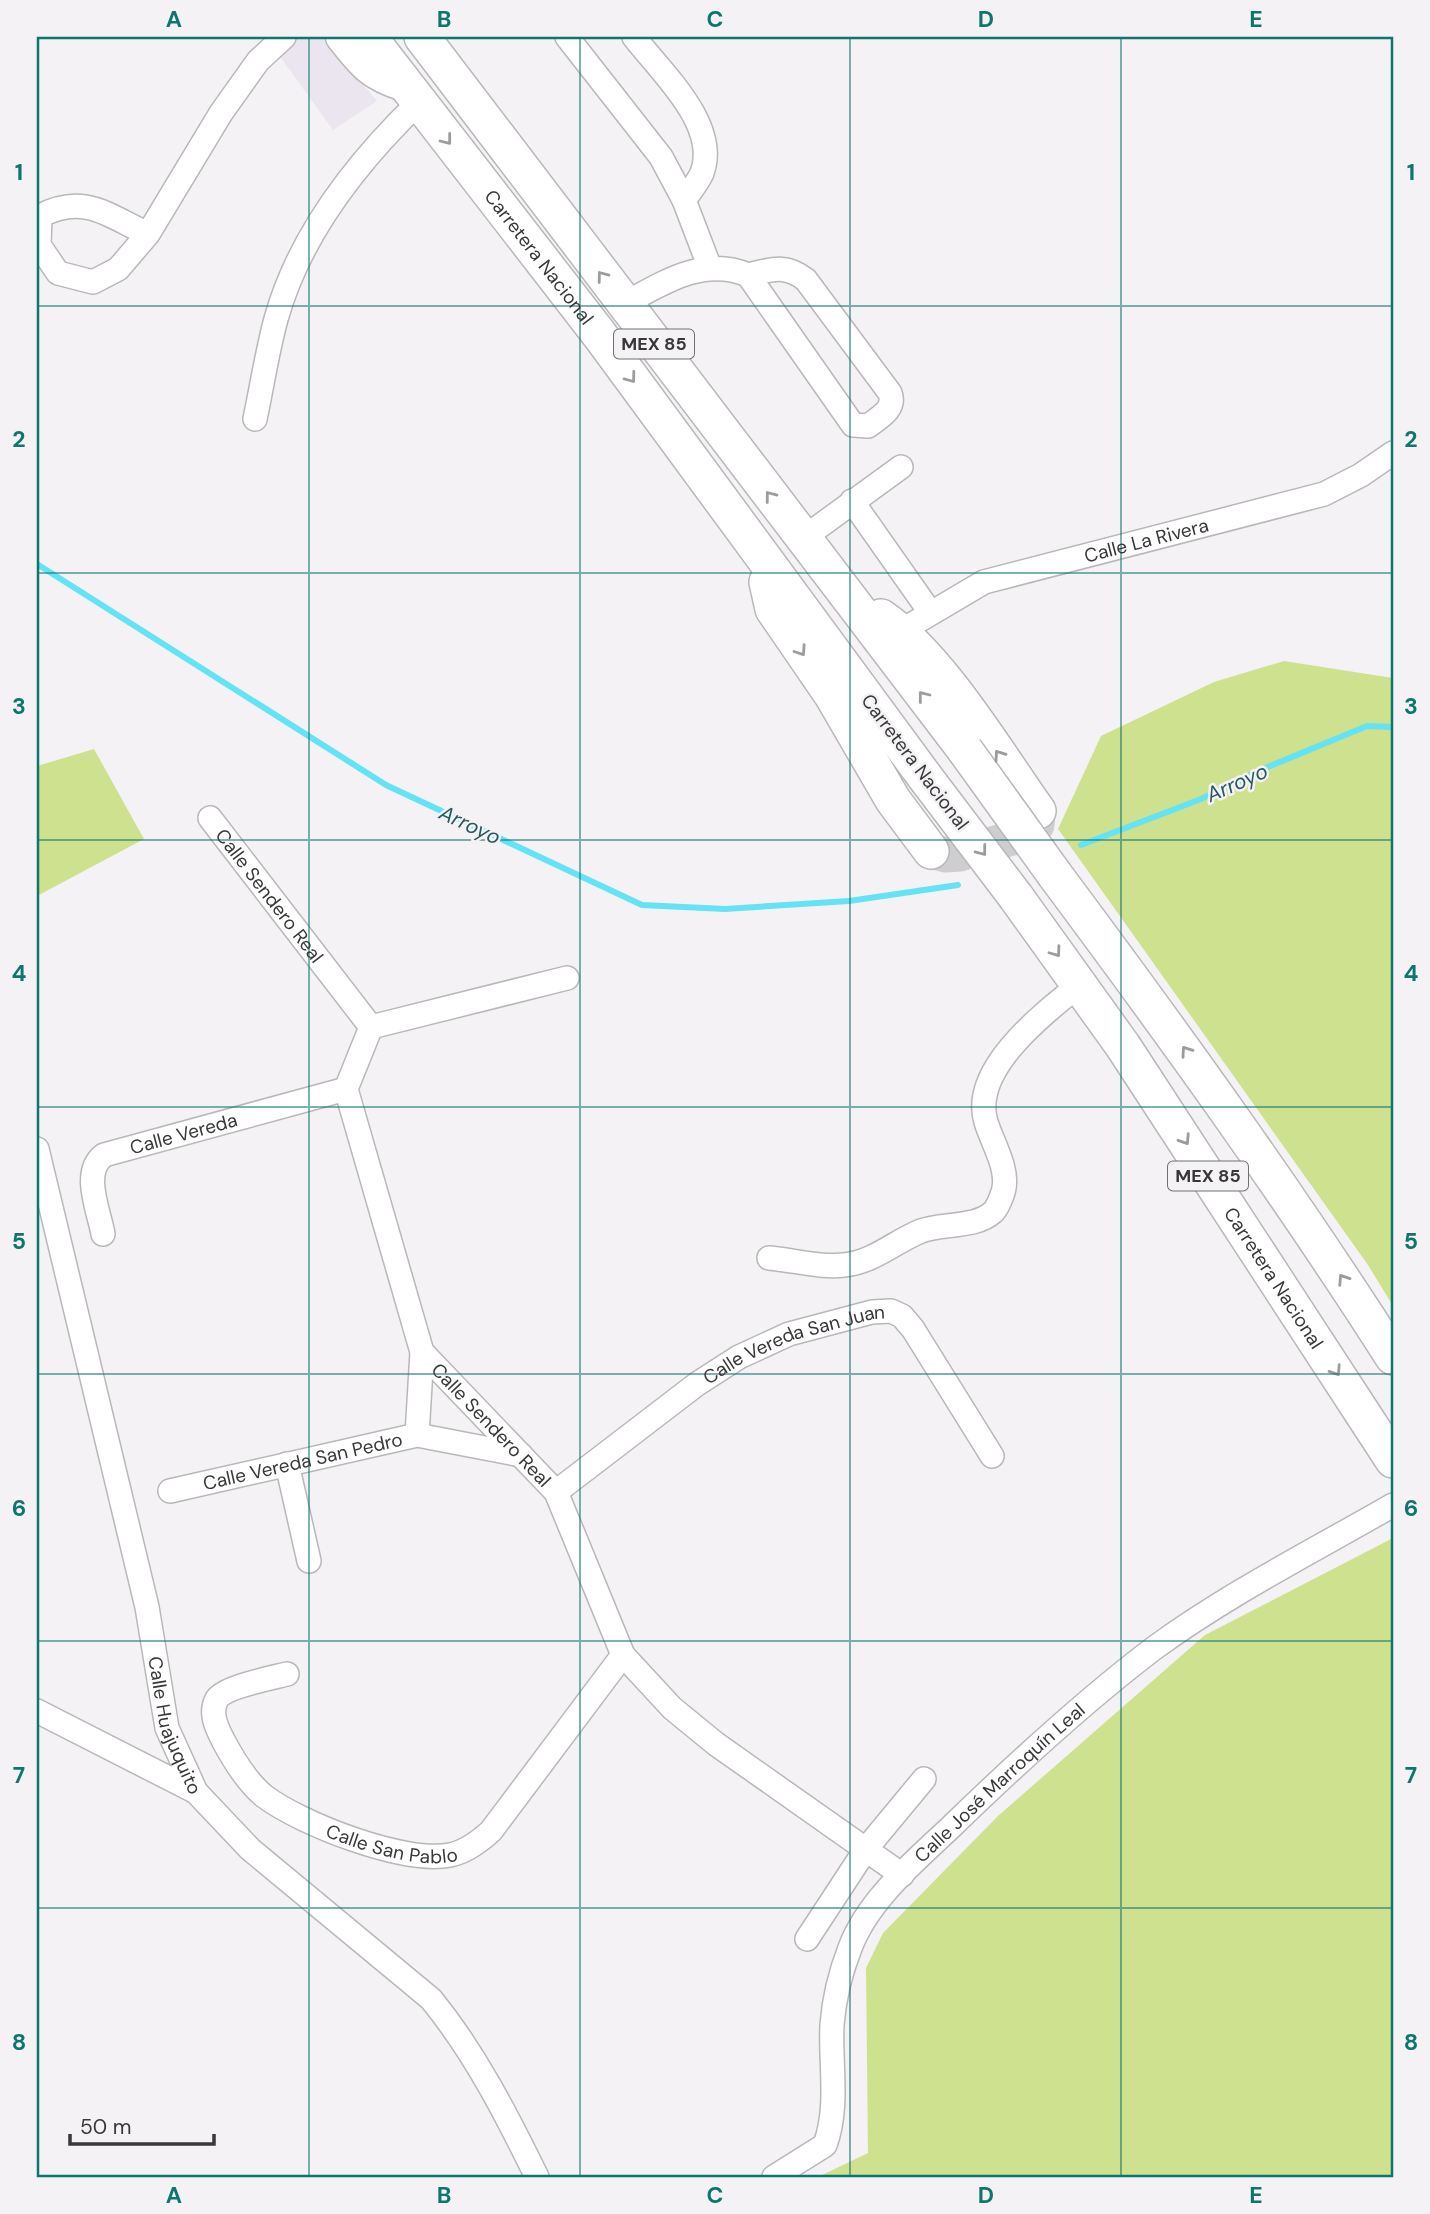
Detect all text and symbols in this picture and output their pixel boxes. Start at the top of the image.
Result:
text: A [166,4,182,34]
text: B [437,4,451,34]
text: C [707,4,723,34]
text: D [978,4,994,34]
text: E [1249,4,1263,34]
one-way arrow [439,132,452,145]
text: 1 [15,157,23,187]
text: 1 [1407,157,1415,187]
street label: Carretera Nacional [479,184,599,329]
one-way arrow [598,271,611,284]
road number: MEX 85 [614,330,694,358]
one-way arrow [623,370,636,383]
text: 2 [12,424,26,454]
text: 2 [1404,424,1418,454]
one-way arrow [765,492,778,504]
street label: Calle La Rivera [1082,512,1211,568]
one-way arrow [793,643,806,656]
street label: Carretera Nacional [856,689,974,835]
text: 3 [12,691,26,721]
text: 3 [1404,691,1418,721]
one-way arrow [919,692,932,704]
one-way arrow [995,750,1007,763]
water label: Arroyo [1201,757,1272,809]
water label: Arroyo [434,798,505,851]
street label: Calle Sendero Real [210,823,329,968]
one-way arrow [973,843,986,856]
one-way arrow [1048,944,1060,957]
text: 4 [12,958,27,988]
text: 4 [1404,958,1419,988]
one-way arrow [1182,1046,1194,1059]
street label: Calle Vereda [127,1107,240,1160]
one-way arrow [1176,1132,1189,1145]
road number: MEX 85 [1168,1162,1248,1190]
street label: Carretera Nacional [1219,1202,1329,1353]
text: 5 [12,1226,26,1256]
text: 5 [1404,1226,1418,1256]
one-way arrow [1339,1273,1352,1286]
street label: Calle Vereda San Juan [698,1299,885,1390]
street label: Calle Sendero Real [426,1357,557,1492]
one-way arrow [1328,1363,1340,1376]
street label: Calle Vereda San Pedro [200,1426,405,1496]
text: 6 [12,1493,26,1523]
text: 6 [1404,1493,1418,1523]
street label: Calle Huajuquito [143,1654,208,1798]
street label: Calle José Marroquín Leal [909,1697,1090,1868]
text: 7 [13,1760,25,1790]
text: 7 [1405,1760,1417,1790]
street label: Calle San Pablo [323,1818,460,1869]
text: 8 [12,2027,26,2057]
text: 8 [1404,2027,1418,2057]
scale bar [70,2102,214,2146]
text: 50 m [80,2113,131,2141]
text: A [166,2180,182,2210]
text: B [437,2180,451,2210]
text: C [707,2180,723,2210]
text: D [978,2180,994,2210]
text: E [1249,2180,1263,2210]

